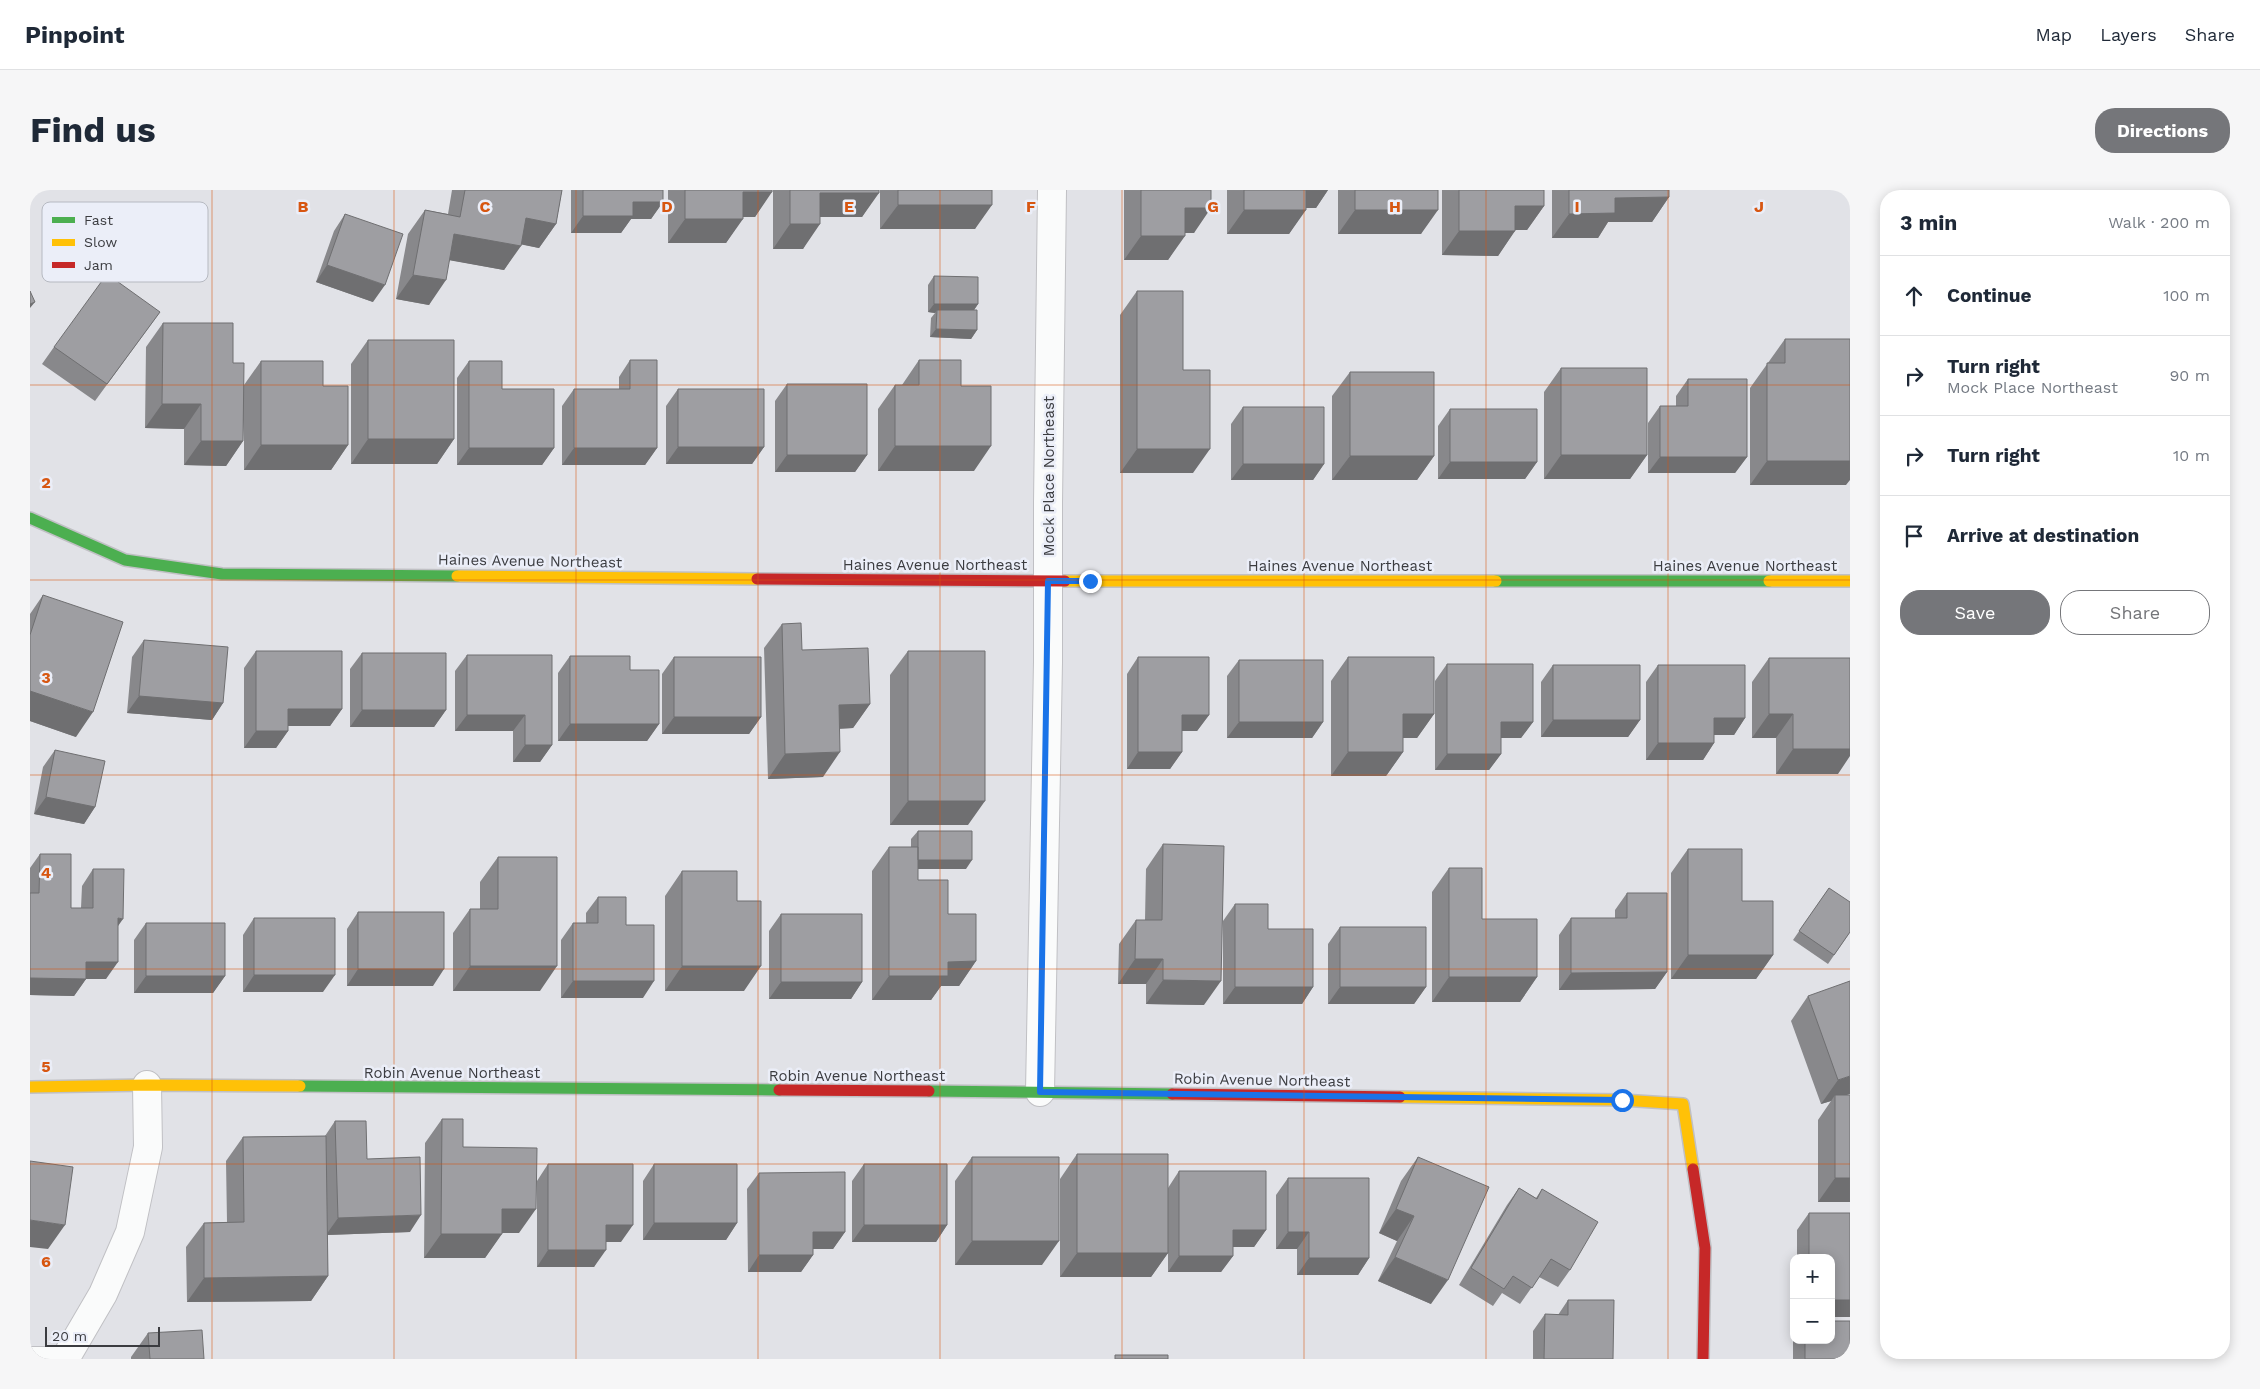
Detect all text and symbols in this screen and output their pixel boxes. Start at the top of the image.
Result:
text: Pinpoint [25,21,125,49]
text: Map [2035,24,2072,45]
text: Layers [2100,24,2157,45]
text: Share [2185,24,2235,45]
button: Directions [2095,108,2230,153]
text: Find us [30,109,156,151]
text: B [298,197,309,216]
text: C [480,197,491,216]
text: D [661,197,673,216]
text: E [844,197,854,216]
text: F [1026,197,1036,216]
text: G [1207,197,1219,216]
text: H [1389,197,1401,216]
text: I [1574,197,1580,216]
text: J [1754,197,1764,216]
legend [42,202,208,282]
text: 3 min [1900,210,1957,235]
text: Fast [84,212,113,228]
text: Walk · 200 m [2108,213,2210,232]
text: Slow [84,234,117,250]
text: Jam [84,257,113,273]
icon: ahead [1900,282,1928,310]
text: Continue [1947,284,2031,307]
text: 100 m [2163,286,2210,305]
text: Turn right [1947,355,2040,378]
icon: right [1900,362,1928,390]
text: 90 m [2169,366,2210,385]
text: Mock Place Northeast [1947,378,2118,397]
street label: Mock Place Northeast [1040,395,1058,556]
icon: right [1900,442,1928,470]
text: Turn right [1947,444,2040,467]
text: 10 m [2173,446,2210,465]
text: 2 [41,473,51,492]
icon: arrive [1900,522,1928,550]
text: Arrive at destination [1947,524,2139,547]
street label: Haines Avenue Northeast [438,550,623,572]
street label: Haines Avenue Northeast [843,556,1028,574]
street label: Haines Avenue Northeast [1248,557,1433,575]
street label: Haines Avenue Northeast [1653,557,1838,575]
route end [1079,570,1102,593]
button: Save [1900,590,2050,635]
button: Share [2060,590,2210,635]
text: 3 [41,668,51,687]
text: 4 [41,863,51,882]
text: 5 [41,1057,51,1076]
street label: Robin Avenue Northeast [364,1064,541,1082]
street label: Robin Avenue Northeast [769,1067,946,1085]
street label: Robin Avenue Northeast [1174,1069,1351,1091]
route start [1611,1089,1634,1112]
text: 6 [41,1252,51,1271]
map controls [1790,1254,1835,1344]
button: + [1790,1254,1835,1299]
button: − [1790,1299,1835,1344]
scale bar [45,1324,160,1347]
text: 20 m [52,1328,87,1344]

